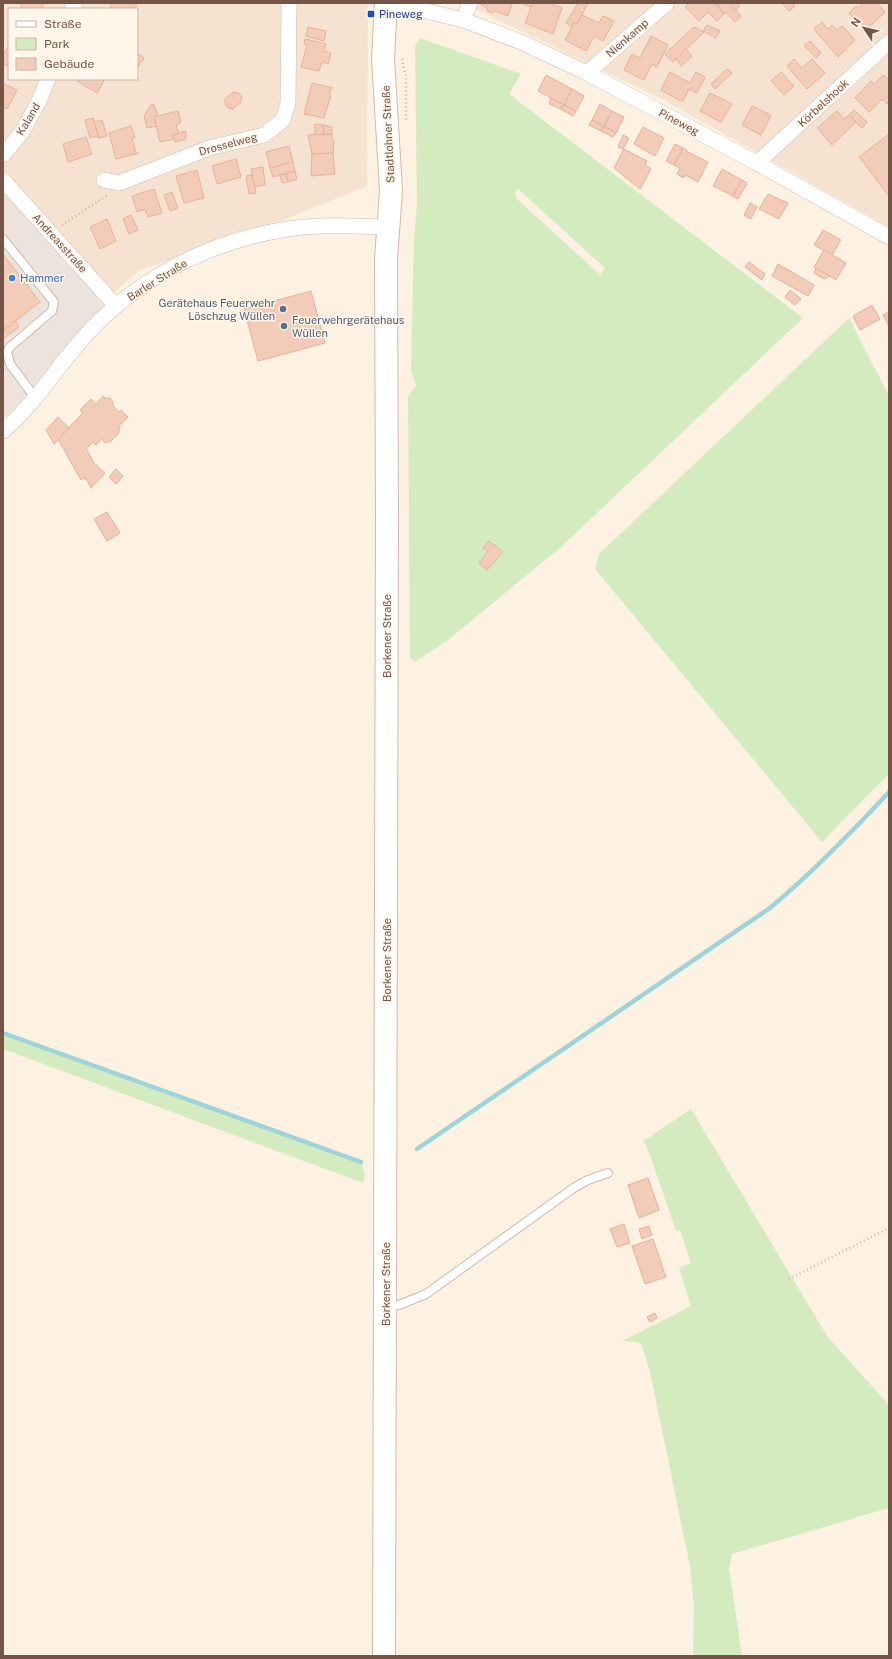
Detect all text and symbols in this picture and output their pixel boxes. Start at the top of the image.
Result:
legend [8,8,138,80]
place label: Pineweg [379,8,423,20]
north arrow [844,8,884,48]
marker: Pineweg [366,9,376,19]
text: N [848,15,863,29]
street label: Nienkamp [604,16,651,60]
text: Straße [44,17,82,31]
text: Park [44,37,70,51]
text: Gebäude [44,57,94,71]
street label: Körbelshook [795,77,851,129]
street label: Stadtlohner Straße [379,85,397,183]
street label: Kaland [14,101,42,137]
street label: Pineweg [657,106,701,138]
street label: Drosselweg [197,130,259,158]
street label: Andreasstraße [30,211,90,275]
street label: Barler Straße [125,257,189,303]
place label: Hammer [20,272,64,284]
marker: Hammer [7,273,17,283]
place label: Gerätehaus Feuerwehr Löschzug Wüllen [158,297,275,322]
marker: Gerätehaus Feuerwehr Löschzug Wüllen [278,304,288,314]
place label: Feuerwehrgerätehaus Wüllen [292,314,405,339]
marker: Feuerwehrgerätehaus Wüllen [279,321,289,331]
street label: Borkener Straße [381,594,393,678]
street label: Borkener Straße [381,918,393,1002]
street label: Borkener Straße [380,1242,392,1326]

